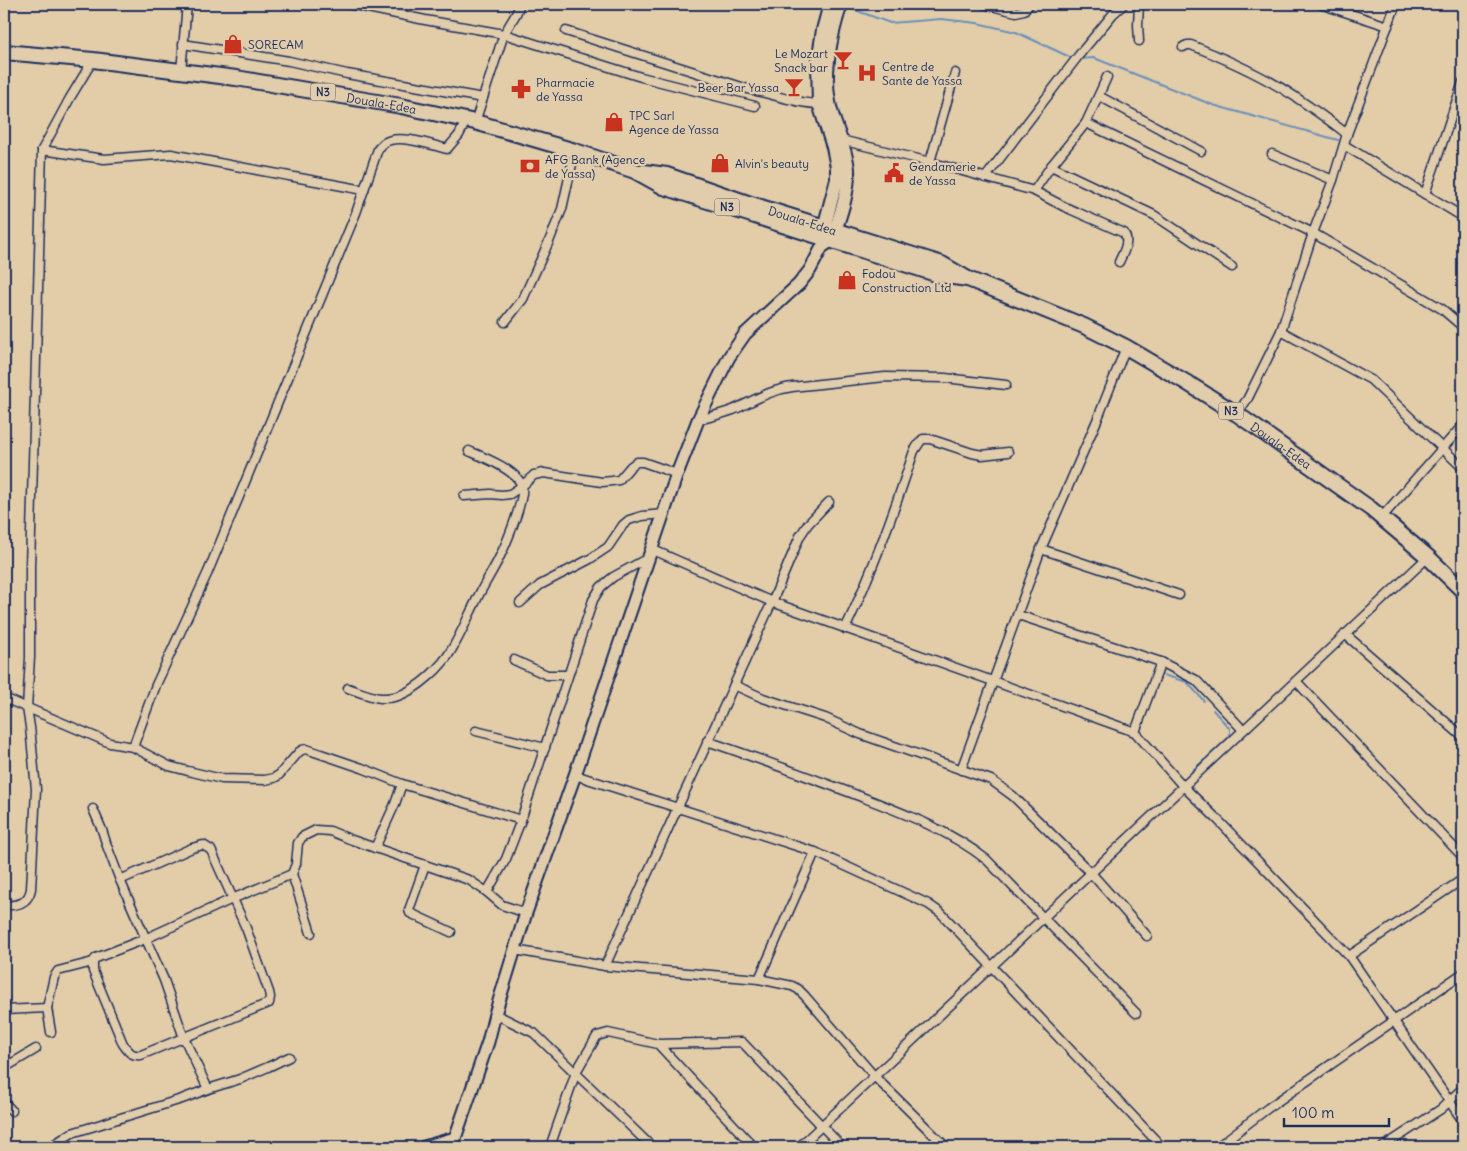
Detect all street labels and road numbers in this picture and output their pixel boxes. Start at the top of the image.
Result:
road number: N3 [310,84,336,100]
street label: Douala-Edea [345,89,418,117]
road number: N3 [714,198,740,216]
street label: Douala-Edea [766,202,839,238]
road number: N3 [1218,402,1244,420]
street label: Douala-Edea [1248,419,1314,472]

